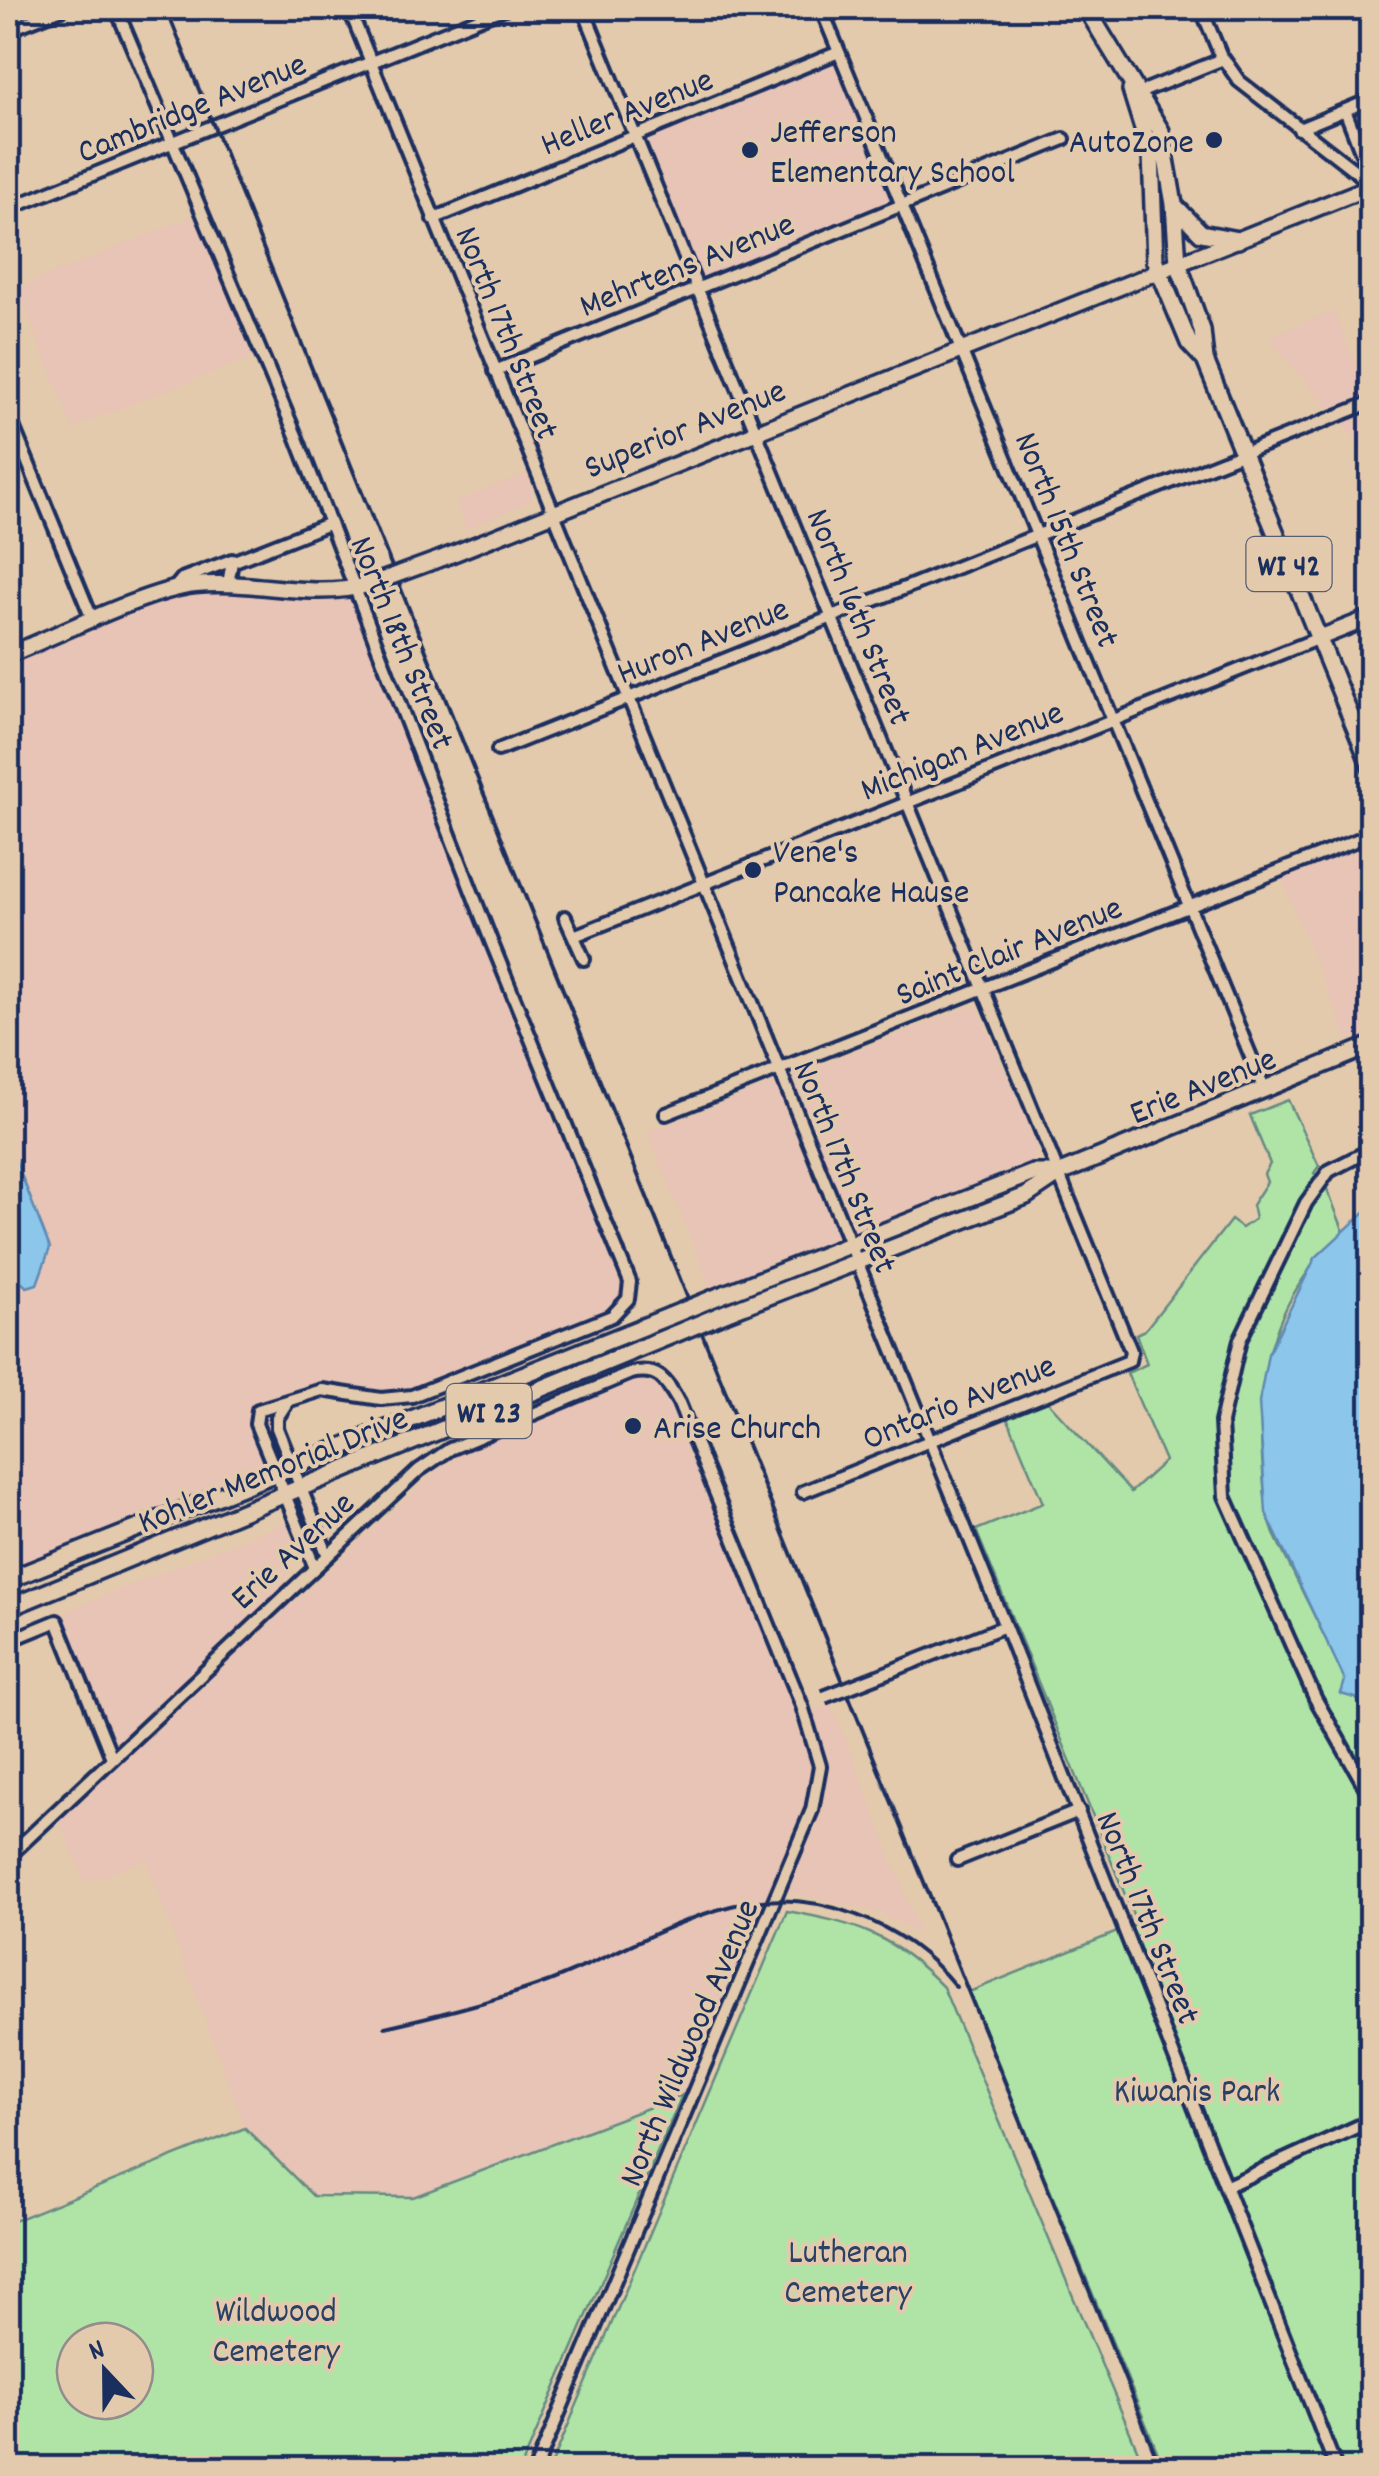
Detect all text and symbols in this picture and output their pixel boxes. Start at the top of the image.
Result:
street label: Cambridge Avenue [71,42,315,179]
street label: Heller Avenue [534,57,722,172]
place label: Jefferson Elementary School [770,110,1015,200]
place label: AutoZone [1069,120,1194,170]
marker: AutoZone [1203,129,1225,151]
marker: Jefferson Elementary School [739,139,761,161]
street label: Mehrtens Avenue [573,202,803,334]
street label: North 17th Street [439,220,570,448]
street label: Superior Avenue [577,368,794,495]
street label: North 15th Street [998,425,1130,656]
street label: North 16th Street [790,502,923,734]
street label: North 18th Street [334,529,465,758]
road number: WI 42 [1246,537,1332,591]
street label: Huron Avenue [610,586,797,701]
street label: Michigan Avenue [854,690,1072,817]
place label: Vene's Pancake Hause [773,830,969,920]
marker: Vene's Pancake Hause [742,859,764,881]
street label: Saint Clair Avenue [889,885,1131,1022]
street label: Erie Avenue [1123,1037,1285,1141]
street label: North 17th Street [777,1054,908,1282]
street label: Ontario Avenue [856,1343,1064,1466]
road number: WI 23 [446,1384,532,1438]
street label: Kohler Memorial Drive [131,1396,417,1550]
place label: Arise Church [653,1406,821,1456]
marker: Arise Church [622,1415,644,1437]
street label: Erie Avenue [221,1482,368,1624]
street label: North 17th Street [1080,1805,1211,2033]
street label: North Wildwood Avenue [608,1892,775,2195]
park label: Kiwanis Park [1114,2069,1280,2119]
park label: Lutheran Cemetery [784,2230,913,2320]
park label: Wildwood Cemetery [212,2289,341,2379]
north arrow [55,2321,155,2421]
text: N [84,2331,111,2374]

